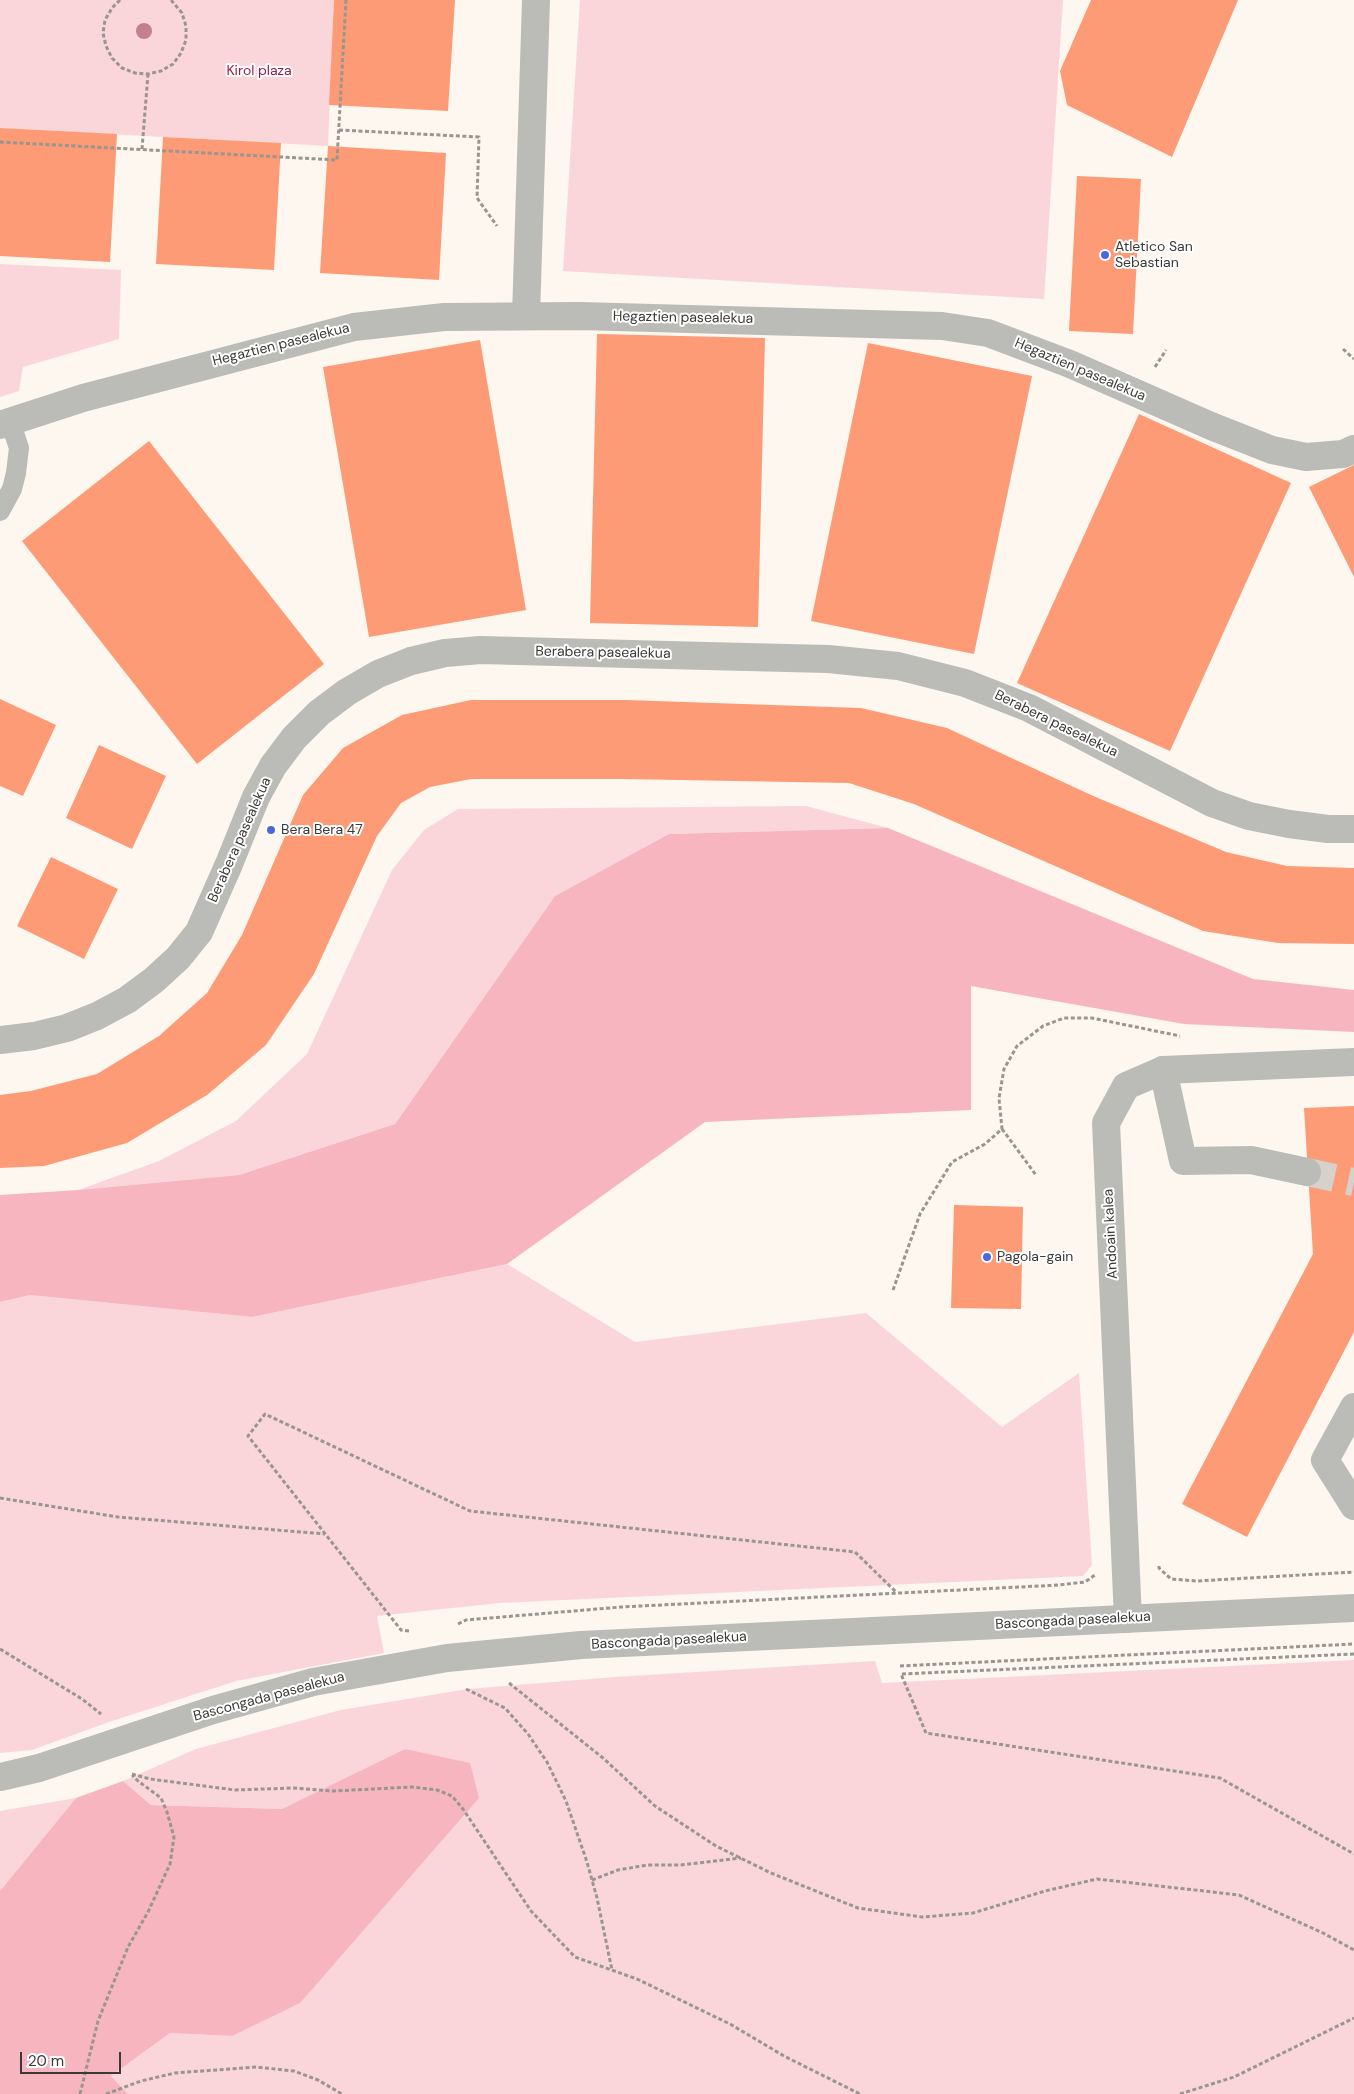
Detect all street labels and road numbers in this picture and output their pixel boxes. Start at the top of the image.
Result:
street label: Hegaztien pasealekua [613,308,753,328]
street label: Hegaztien pasealekua [211,320,351,370]
street label: Hegaztien pasealekua [1012,335,1148,405]
street label: Berabera pasealekua [535,643,671,663]
street label: Berabera pasealekua [992,687,1120,761]
street label: Berabera pasealekua [205,775,275,905]
street label: Andoain kalea [1100,1188,1122,1280]
street label: Bascongada pasealekua [995,1609,1151,1633]
street label: Bascongada pasealekua [591,1629,747,1653]
street label: Bascongada pasealekua [192,1669,346,1725]

